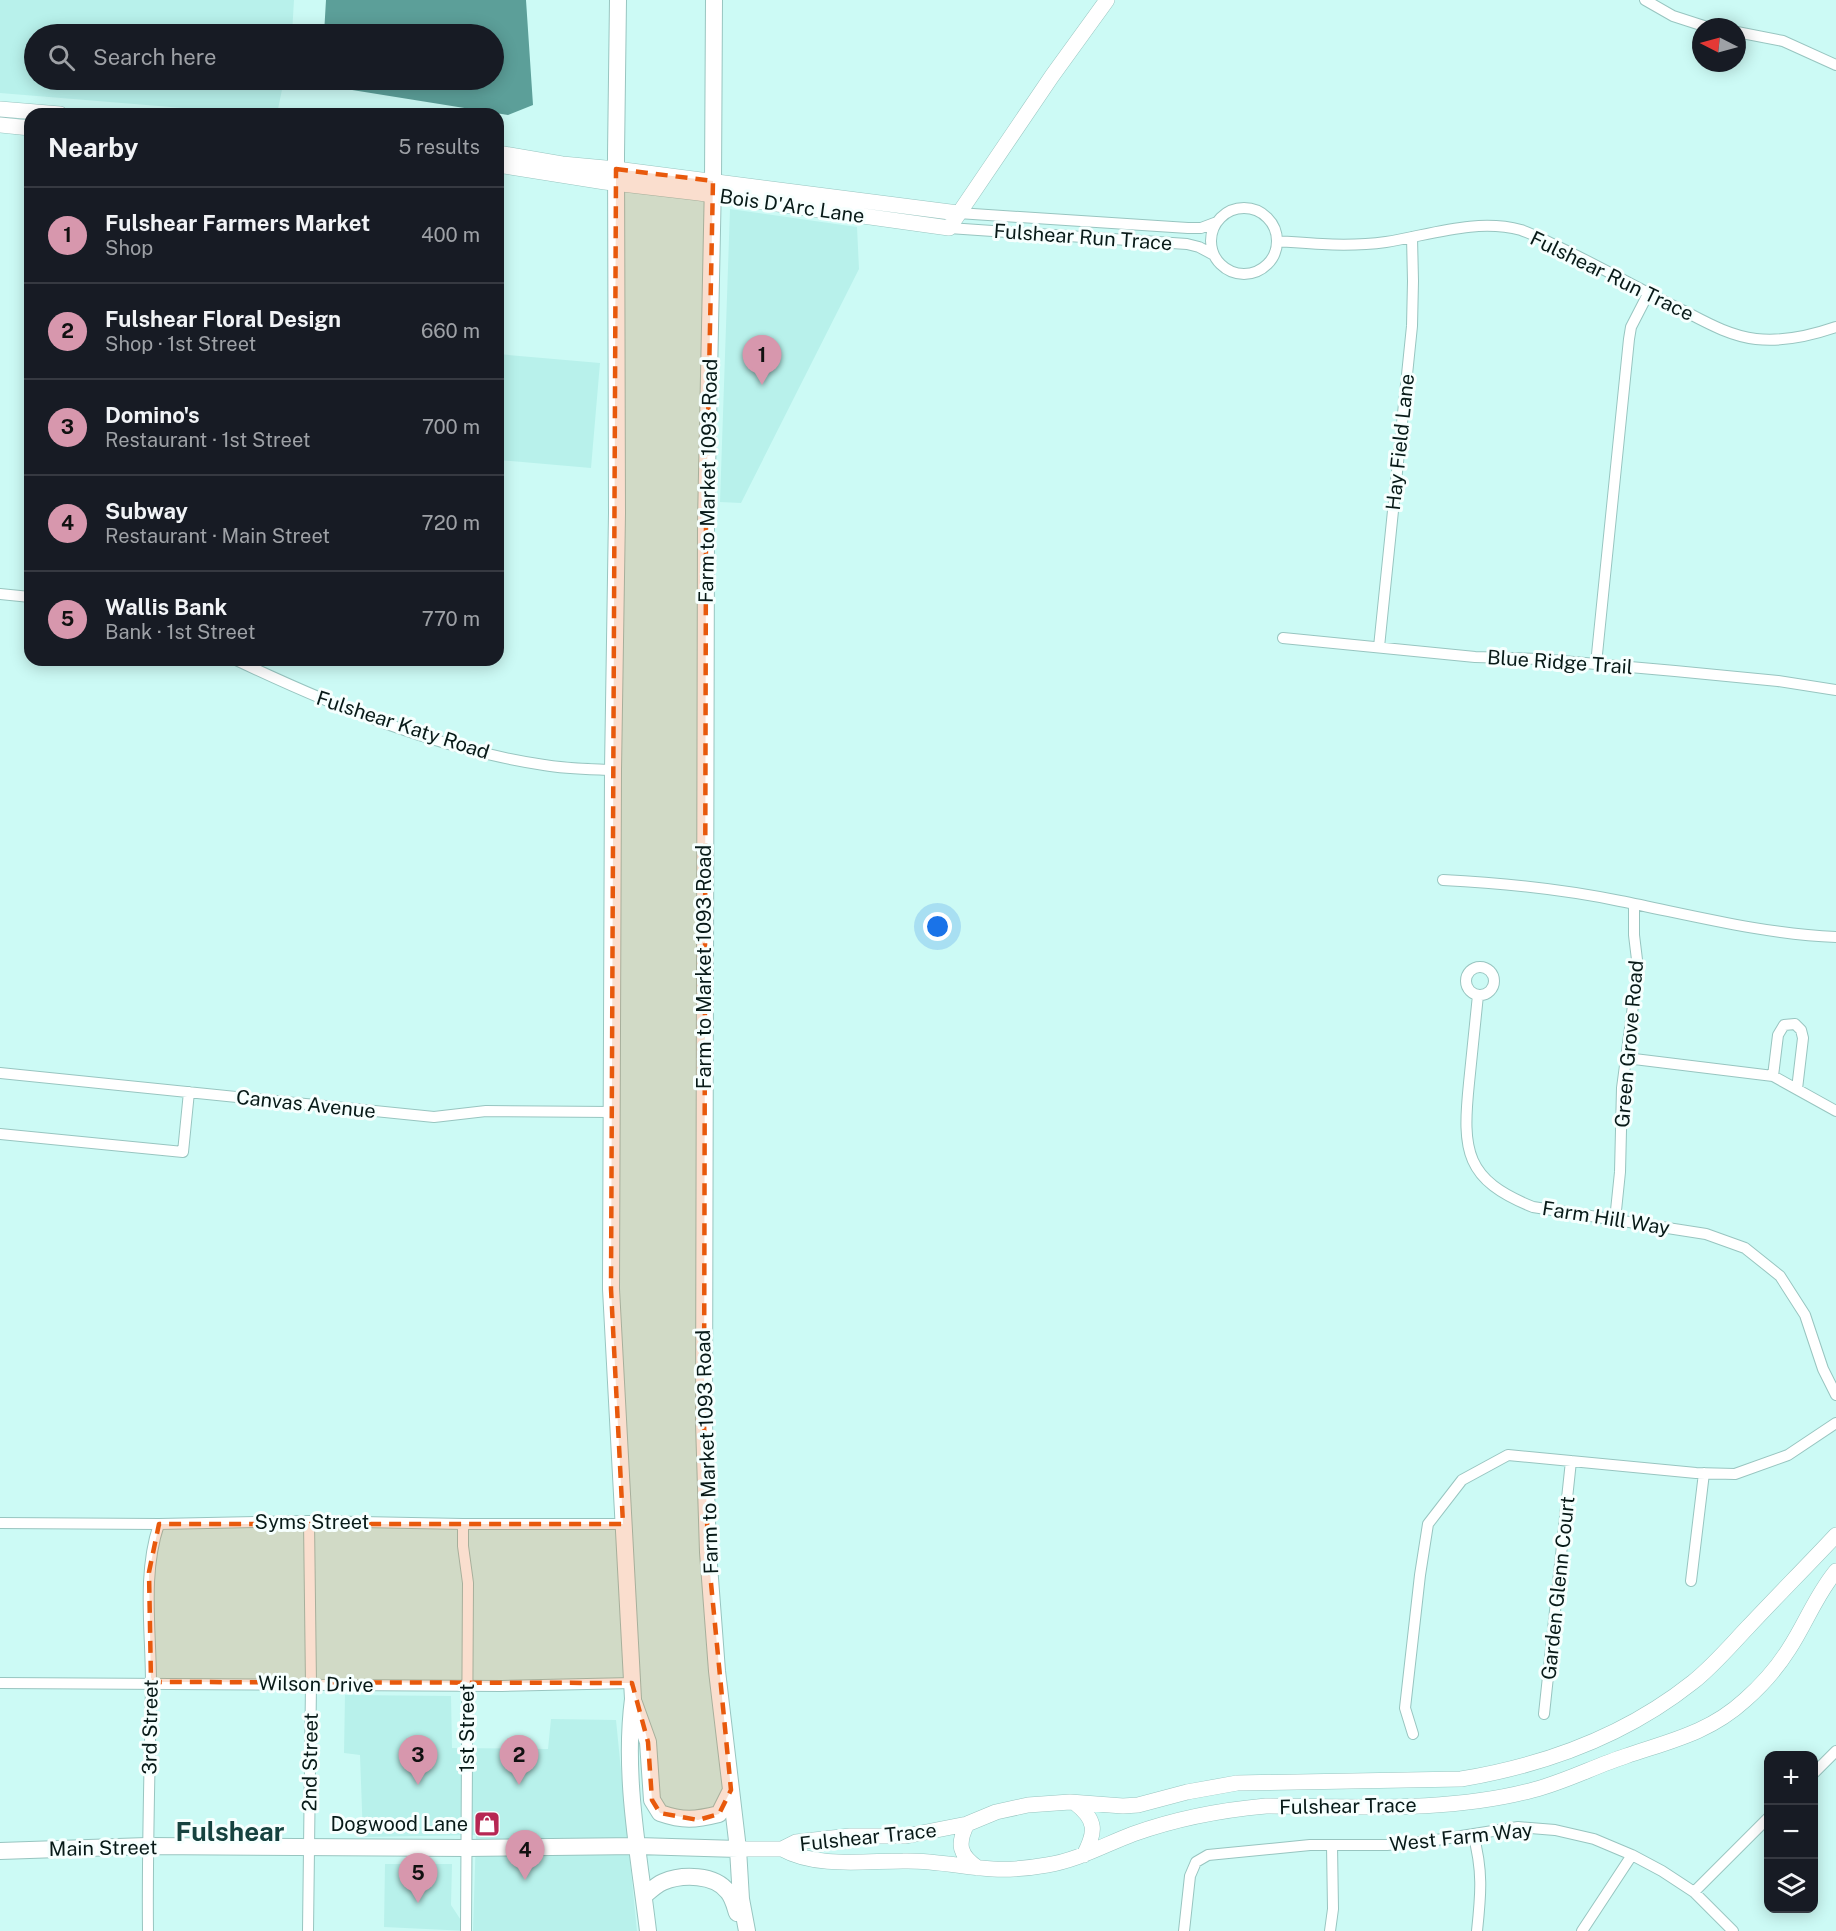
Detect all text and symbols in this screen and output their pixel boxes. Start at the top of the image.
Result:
north arrow [1692,18,1746,72]
search box [24,24,504,90]
icon: search [45,41,78,74]
text: Search here [93,44,217,70]
text: Nearby [48,132,138,163]
text: 5 results [398,135,480,159]
street label: Bois D'Arc Lane [718,184,866,228]
text: Fulshear Farmers Market [105,210,370,236]
street label: Fulshear Run Trace [993,219,1173,255]
text: 1 [63,223,72,247]
text: 400 m [421,223,480,247]
street label: Fulshear Run Trace [1526,226,1698,326]
text: Shop [105,236,153,260]
text: Fulshear Floral Design [105,306,341,332]
text: 2 [61,319,74,343]
text: 660 m [421,319,480,343]
text: Shop · 1st Street [105,332,256,356]
pin: 1 [742,336,782,385]
street label: Farm to Market 1093 Road [694,359,722,603]
street label: Hay Field Lane [1381,373,1419,511]
text: Domino's [105,402,200,428]
text: 3 [61,415,74,439]
text: 700 m [422,415,480,439]
text: Restaurant · 1st Street [105,428,311,452]
text: Subway [105,498,188,524]
text: 4 [61,511,74,535]
text: 720 m [422,511,480,535]
text: Restaurant · Main Street [105,524,330,548]
text: Wallis Bank [105,594,227,620]
text: 5 [61,607,74,631]
text: 770 m [422,607,480,631]
text: Bank · 1st Street [105,620,256,644]
street label: Blue Ridge Trail [1486,645,1634,679]
street label: Fulshear Katy Road [313,686,493,764]
street label: Farm to Market 1093 Road [692,845,716,1089]
your location [923,912,952,941]
street label: Green Grove Road [1610,959,1648,1129]
street label: Canvas Avenue [235,1085,377,1123]
street label: Farm Hill Way [1540,1196,1672,1240]
street label: Farm to Market 1093 Road [691,1329,723,1575]
street label: Garden Glenn Court [1536,1495,1580,1681]
street label: Syms Street [255,1510,369,1534]
street label: Wilson Drive [258,1671,374,1697]
street label: 3rd Street [137,1679,163,1775]
street label: 1st Street [455,1683,479,1773]
street label: 2nd Street [297,1712,323,1812]
pin: 3 [398,1736,438,1785]
pin: 2 [500,1736,538,1785]
map controls [1764,1751,1818,1913]
button: + [1764,1751,1818,1805]
street label: Fulshear Trace [1279,1793,1417,1819]
button: − [1764,1805,1818,1859]
shop icon: Dogwood Lane [472,1809,502,1839]
place label: Dogwood Lane [330,1812,468,1836]
district label: Fulshear [175,1816,285,1847]
street label: Fulshear Trace [798,1818,938,1856]
street label: West Farm Way [1388,1818,1534,1856]
pin: 4 [506,1830,544,1880]
street label: Main Street [48,1835,158,1861]
pin: 5 [398,1854,438,1903]
button: layers [1764,1859,1818,1913]

